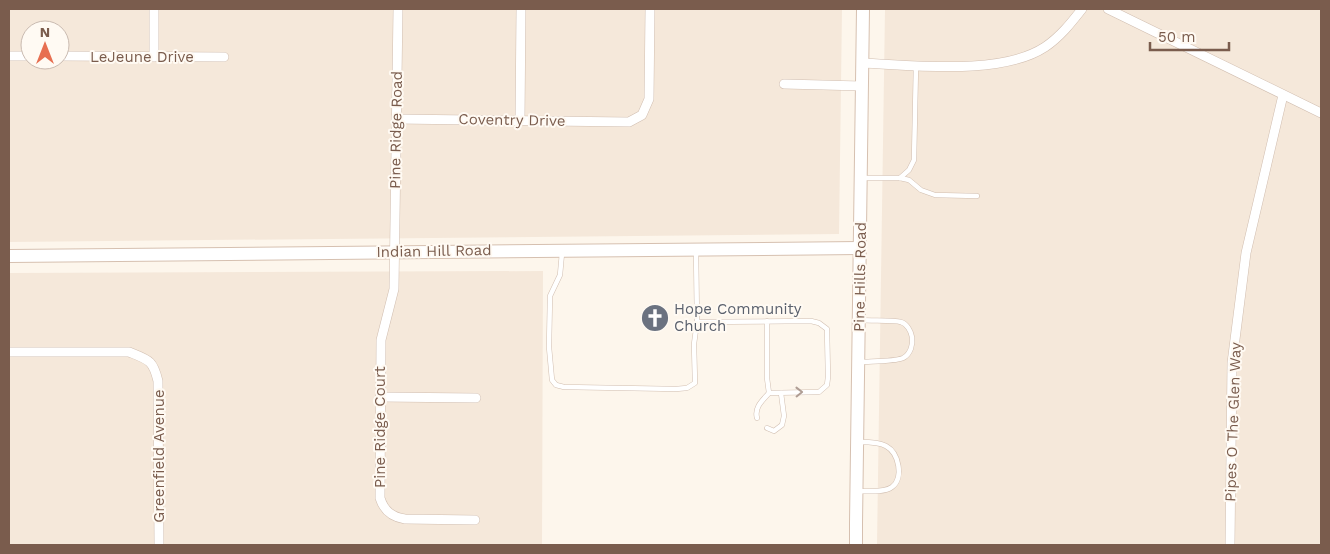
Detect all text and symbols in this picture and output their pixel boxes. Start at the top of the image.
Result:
north arrow [20,20,70,70]
scale bar [1150,20,1229,52]
text: N [40,24,50,40]
text: 50 m [1158,28,1195,46]
street label: LeJeune Drive [90,48,194,66]
street label: Pine Ridge Road [386,71,406,189]
street label: Coventry Drive [458,110,566,130]
street label: Pine Hills Road [850,222,870,332]
street label: Indian Hill Road [376,241,492,261]
place label: Hope Community Church [674,300,802,335]
church icon: Hope Community Church [640,303,670,333]
street label: Pipes O The Glen Way [1221,342,1245,502]
street label: Pine Ridge Court [371,365,389,488]
one-way arrow [796,387,804,397]
street label: Greenfield Avenue [150,389,168,523]

